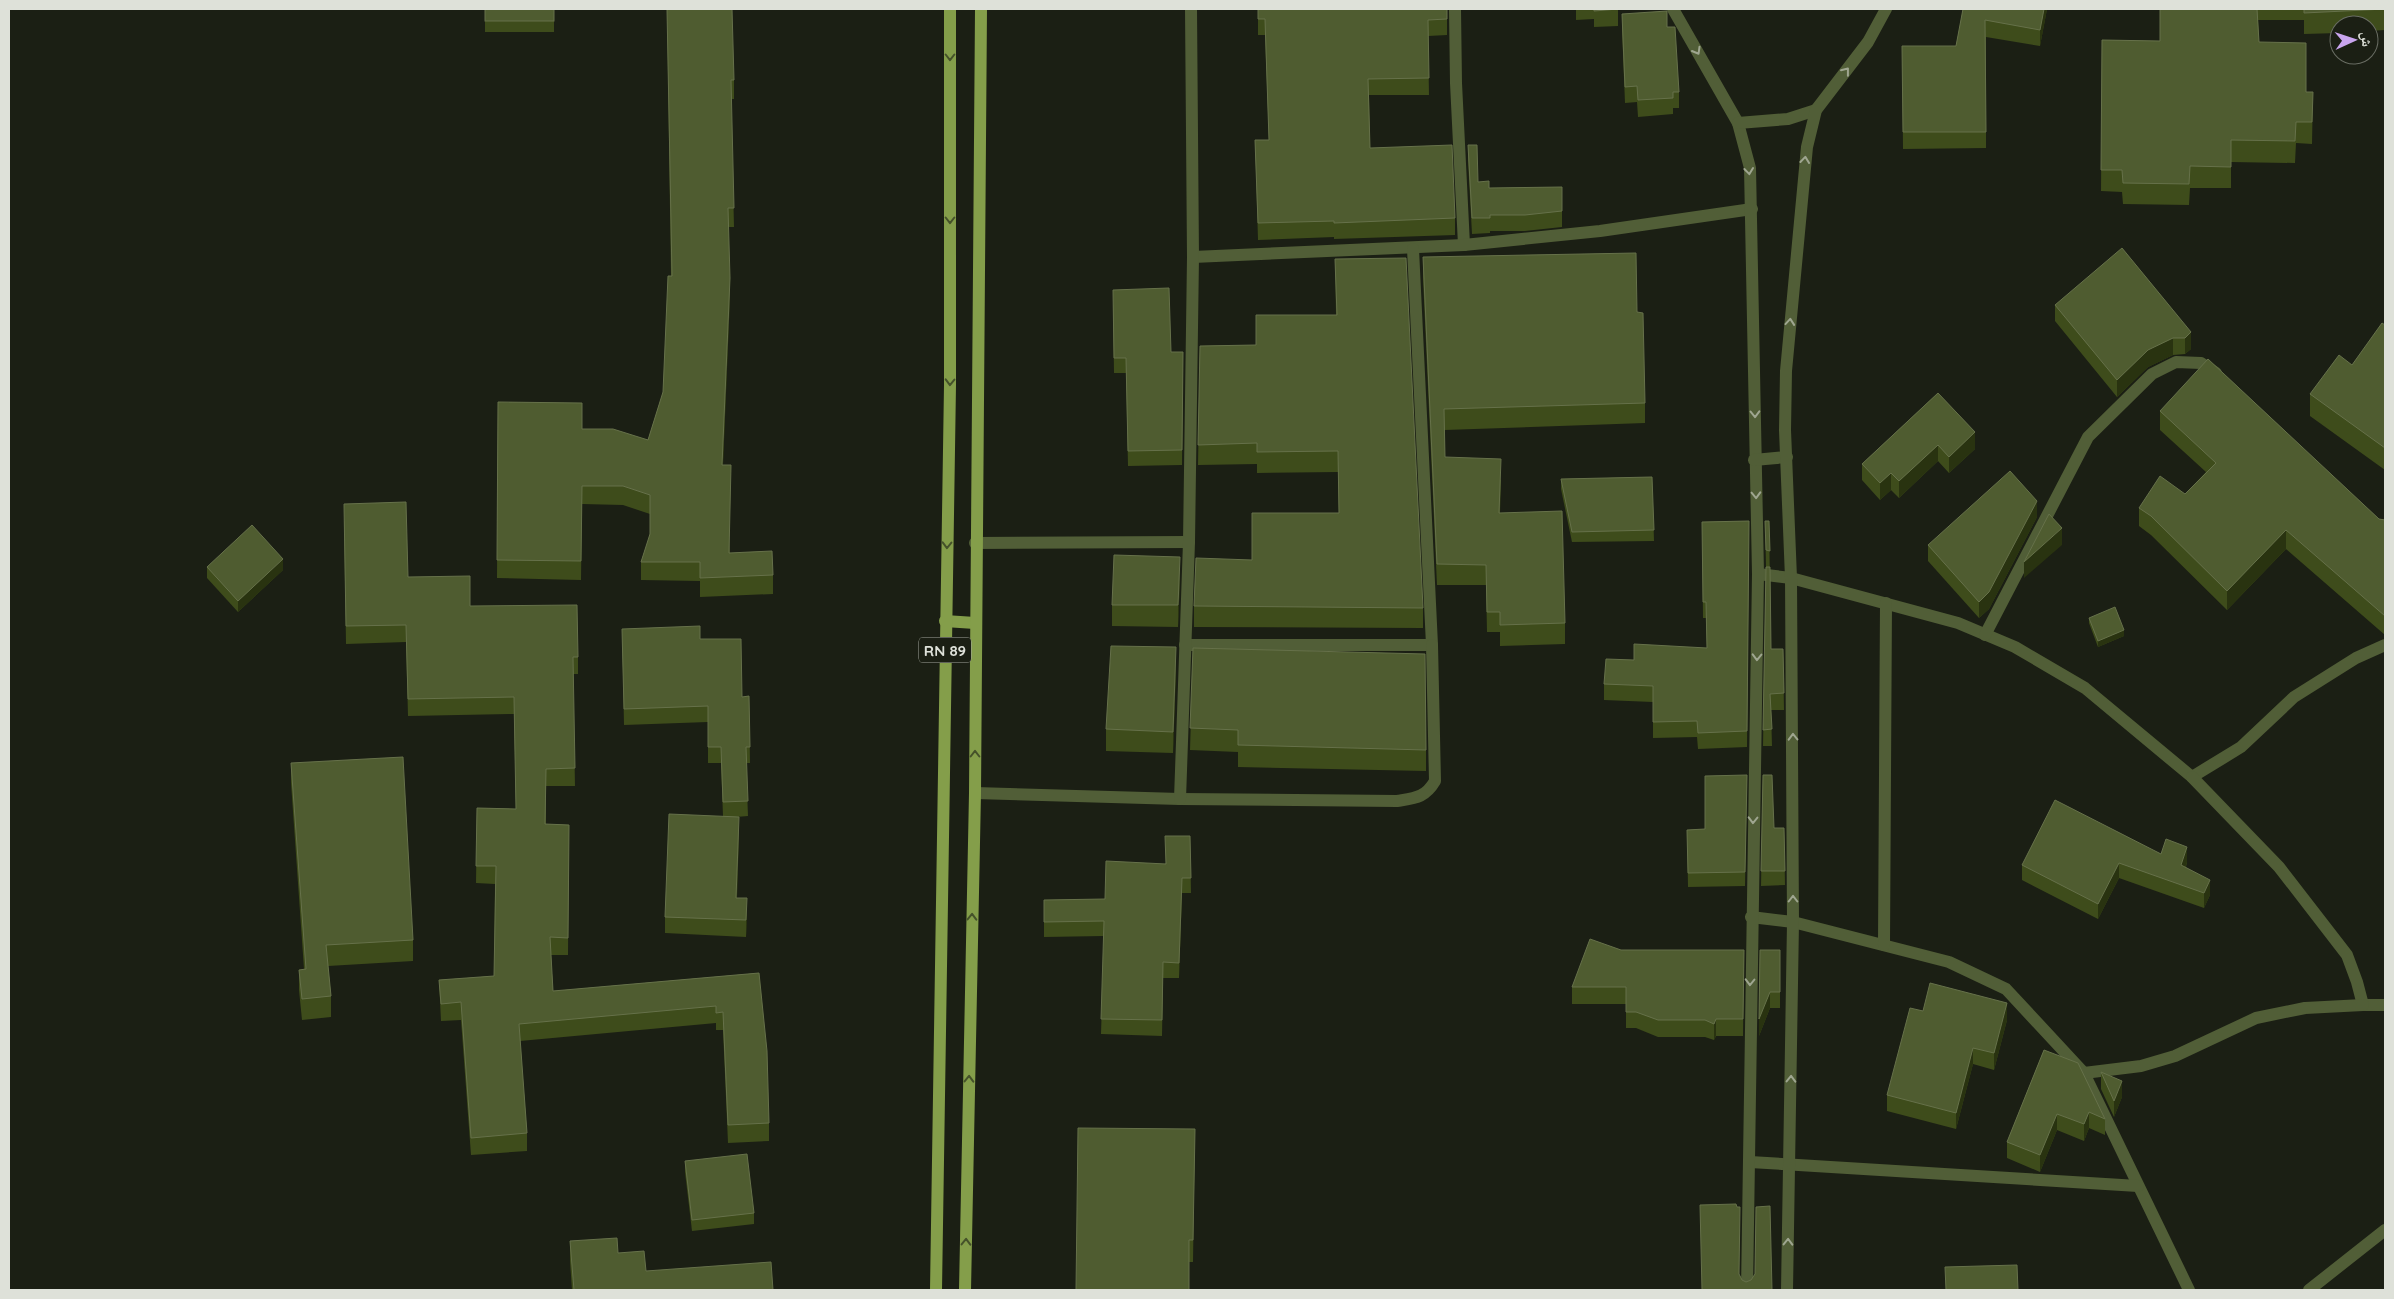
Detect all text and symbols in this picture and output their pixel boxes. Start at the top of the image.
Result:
north arrow [2329,15,2379,65]
text: ش [2358,31,2376,47]
one-way arrow [1691,46,1701,55]
one-way arrow [945,54,955,62]
one-way arrow [1840,68,1848,77]
one-way arrow [1799,156,1810,164]
one-way arrow [1743,167,1754,175]
one-way arrow [945,216,955,224]
one-way arrow [1785,318,1796,326]
one-way arrow [945,379,955,387]
one-way arrow [1750,411,1760,419]
one-way arrow [1750,491,1761,499]
one-way arrow [941,541,952,549]
road number: RN 89 [919,638,971,662]
one-way arrow [1751,653,1762,661]
one-way arrow [1788,732,1798,740]
one-way arrow [970,750,980,758]
one-way arrow [1748,816,1758,824]
one-way arrow [1788,895,1798,902]
one-way arrow [967,912,977,920]
one-way arrow [1745,978,1756,986]
one-way arrow [964,1075,974,1082]
one-way arrow [1786,1075,1796,1082]
one-way arrow [961,1237,971,1245]
one-way arrow [1783,1237,1793,1245]

